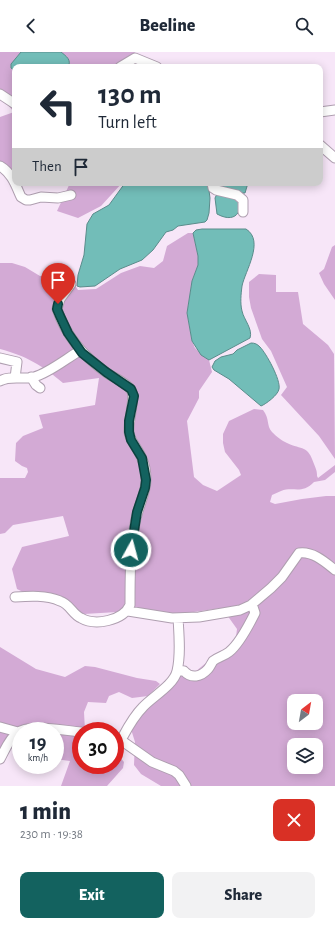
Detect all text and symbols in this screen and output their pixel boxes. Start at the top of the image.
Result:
icon: back [20,15,42,37]
icon: search [293,15,315,37]
text: Beeline [140,17,195,35]
icon: left [32,80,84,132]
text: 130 m [98,81,162,109]
text: Turn left [98,114,157,132]
icon: arrive [70,156,92,178]
text: Then [32,159,62,174]
pin [41,263,75,304]
icon: arrive [47,269,69,291]
position arrow [110,529,152,571]
north arrow [287,694,323,730]
map controls [287,694,323,774]
speed limit sign: 30 [72,722,124,774]
text: 19 [30,733,46,753]
button: layers [287,738,323,774]
text: km/h [28,753,48,763]
button: close [273,799,315,841]
text: 1 min [20,800,71,824]
text: 230 m · 19:38 [20,828,83,841]
button: Exit [20,872,164,918]
button: Share [172,872,315,918]

